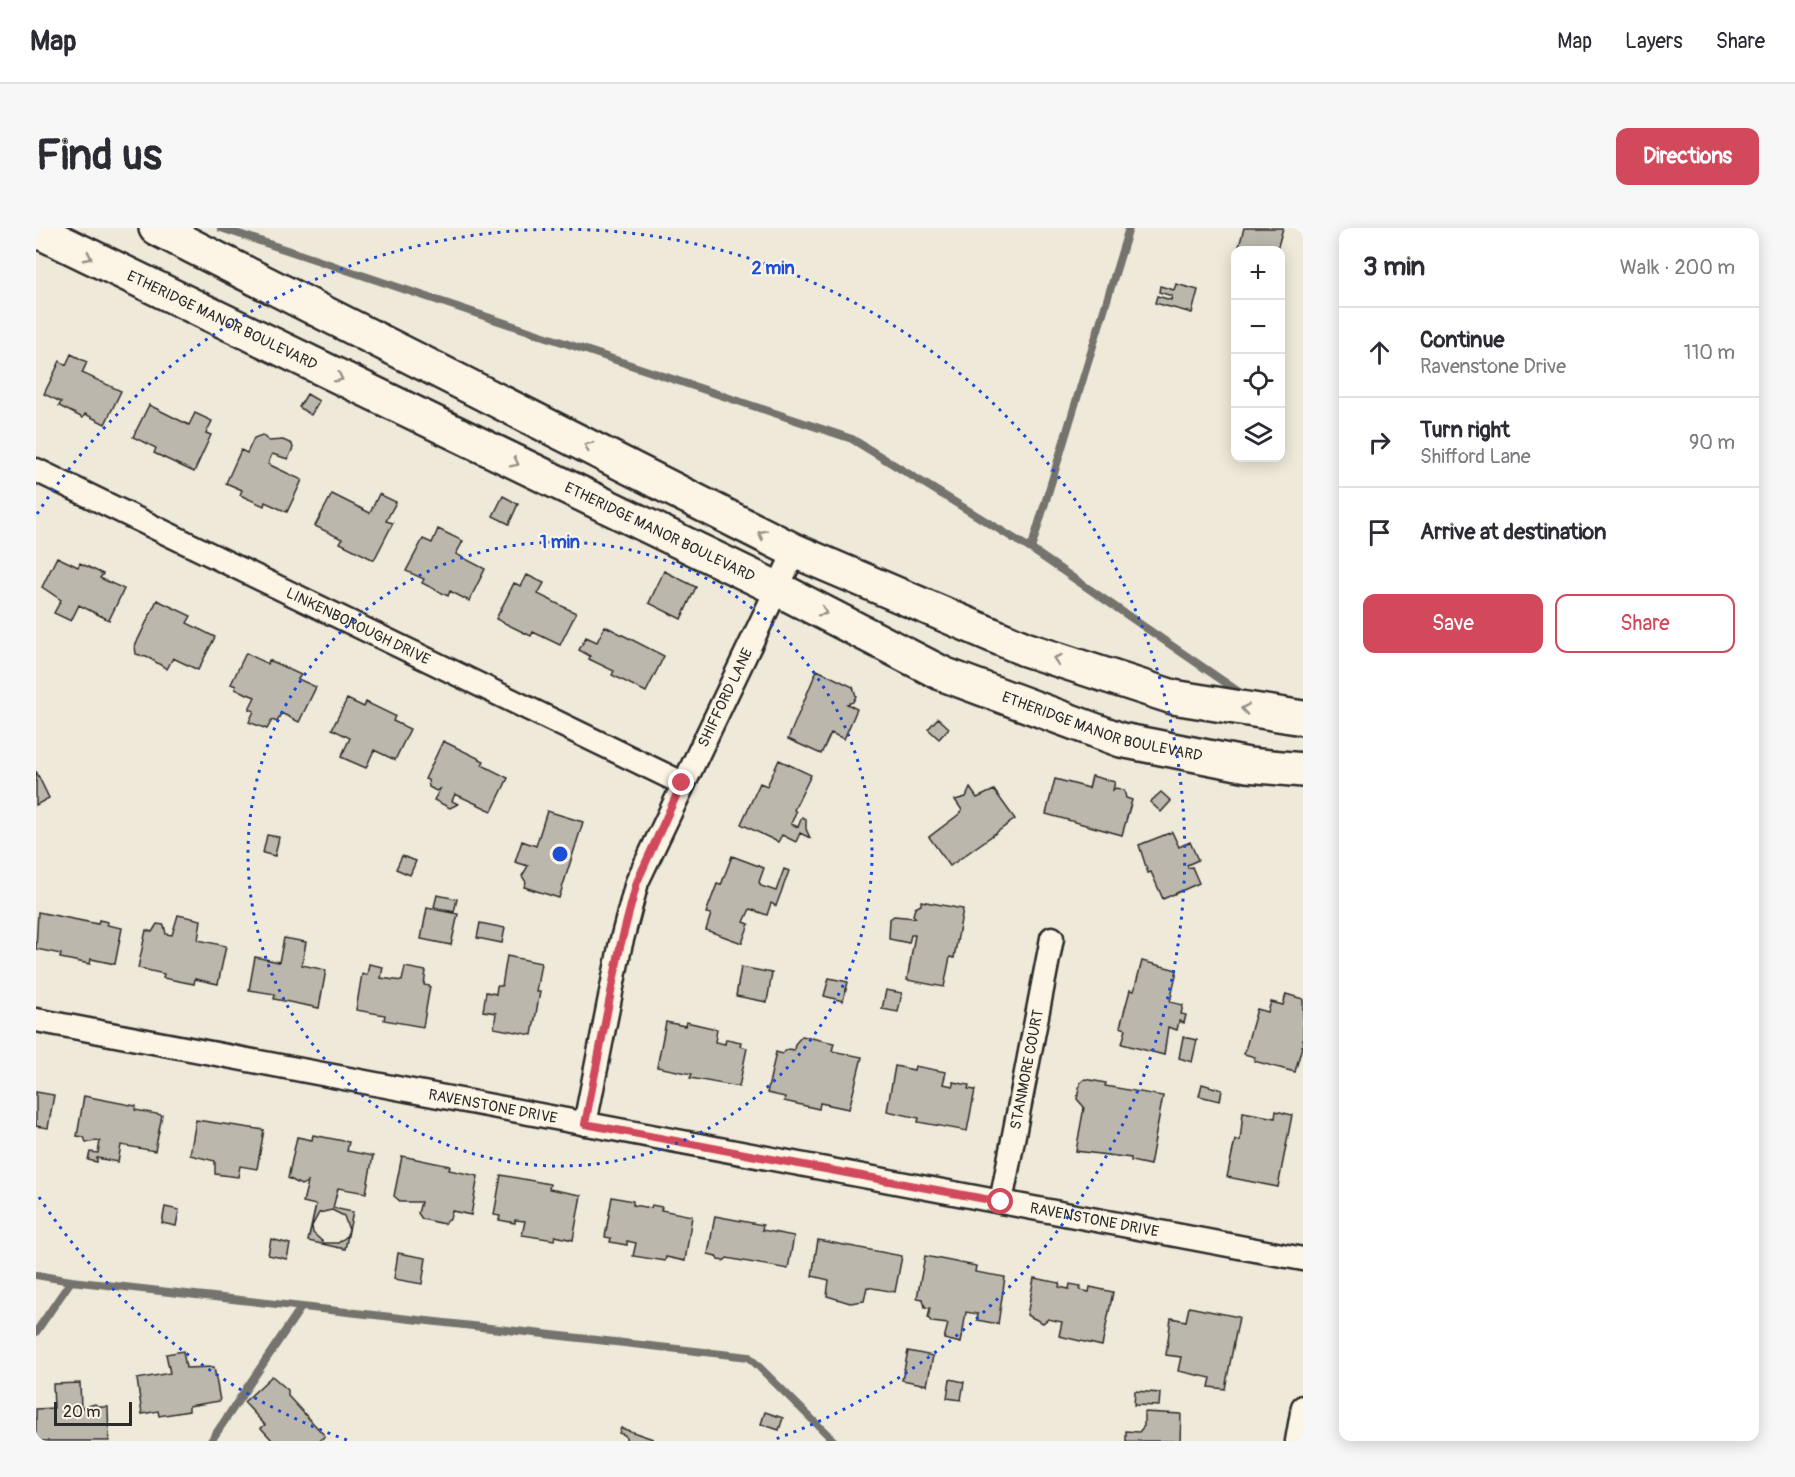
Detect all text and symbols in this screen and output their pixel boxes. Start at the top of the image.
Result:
text: Map [30,24,76,59]
text: Map [1557,28,1592,55]
text: Layers [1625,28,1683,55]
text: Share [1716,28,1765,55]
button: Directions [1616,128,1759,185]
text: Find us [36,130,162,182]
map controls [1231,246,1285,462]
button: + [1231,246,1285,300]
one-way arrow [81,250,92,262]
text: 3 min [1363,251,1425,283]
text: Walk · 200 m [1620,255,1735,280]
text: 2 min [751,257,795,280]
street label: ETHERIDGE MANOR BOULEVARD [124,267,320,375]
button: − [1231,300,1285,354]
text: Continue [1420,326,1504,354]
icon: ahead [1363,336,1396,369]
text: 110 m [1684,340,1735,365]
button: locate [1231,354,1285,408]
text: Ravenstone Drive [1420,354,1566,379]
one-way arrow [333,371,344,383]
button: layers [1231,408,1285,462]
text: Turn right [1420,416,1510,444]
icon: right [1363,426,1396,459]
text: 90 m [1689,430,1735,455]
one-way arrow [583,442,594,453]
text: Shifford Lane [1420,444,1531,469]
one-way arrow [509,455,520,467]
street label: ETHERIDGE MANOR BOULEVARD [561,478,758,586]
icon: arrive [1363,516,1396,549]
text: Arrive at destination [1420,518,1606,546]
one-way arrow [758,530,768,541]
text: 1 min [540,531,580,554]
street label: LINKENBOROUGH DRIVE [283,584,433,670]
button: Save [1363,594,1543,653]
button: Share [1555,594,1735,653]
one-way arrow [816,605,827,616]
street label: SHIFFORD LANE [694,645,757,750]
one-way arrow [1052,654,1063,666]
street label: ETHERIDGE MANOR BOULEVARD [999,688,1204,766]
one-way arrow [1241,703,1250,715]
route end [668,769,694,795]
centre of rings [550,844,570,864]
street label: STANMORE COURT [1006,1008,1048,1131]
street label: RAVENSTONE DRIVE [427,1085,559,1128]
route start [987,1188,1013,1214]
street label: RAVENSTONE DRIVE [1028,1199,1160,1242]
scale bar [54,1399,132,1426]
text: 20 m [63,1402,101,1422]

